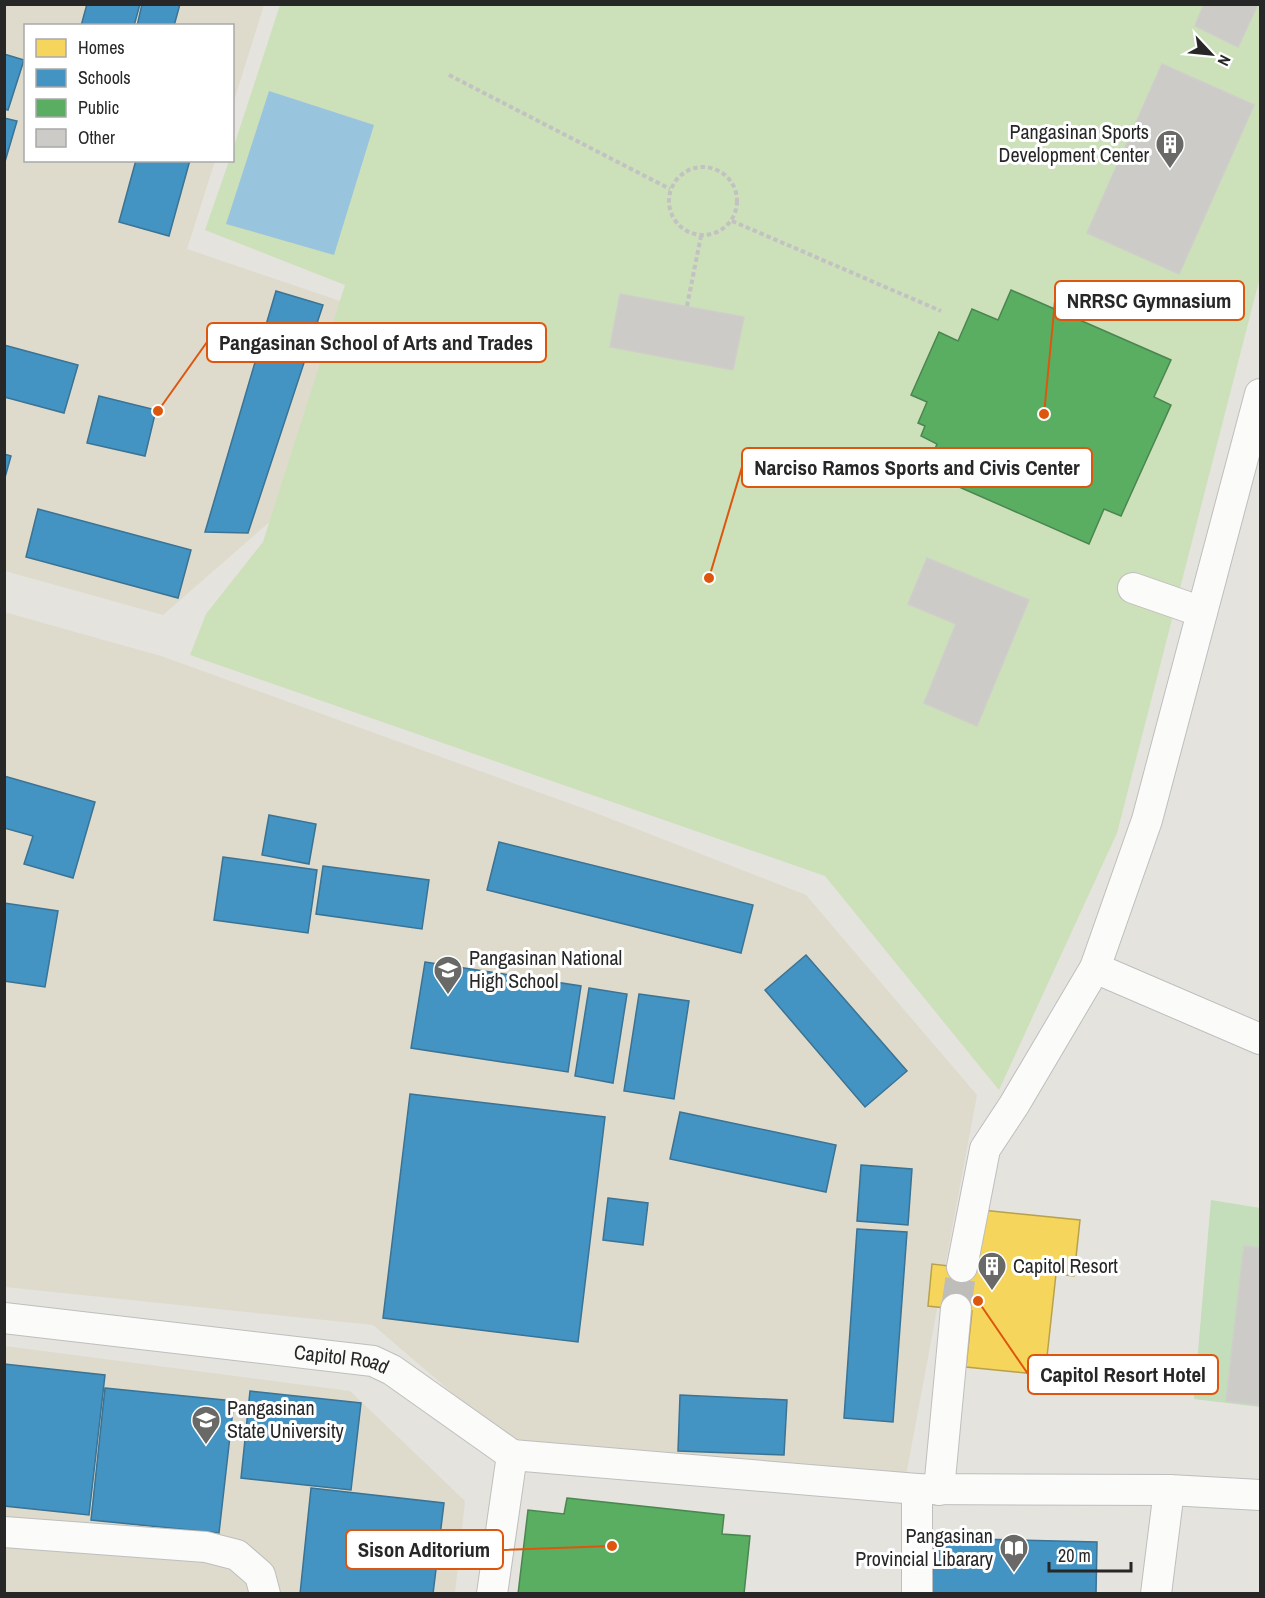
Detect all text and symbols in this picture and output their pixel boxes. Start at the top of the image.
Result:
legend [24,24,234,162]
north arrow [1181,24,1241,84]
text: Homes [78,35,125,60]
text: N [1213,51,1236,70]
text: Schools [78,65,131,90]
text: Public [78,95,119,120]
place label: Pangasinan Sports Development Center [999,118,1150,168]
text: Other [78,125,115,150]
building icon: Pangasinan Sports Development Center [1154,128,1186,170]
callout: NRRSC Gymnasium [1055,281,1244,320]
text: NRRSC Gymnasium [1067,286,1231,315]
callout: Pangasinan School of Arts and Trades [207,323,546,362]
text: Pangasinan School of Arts and Trades [219,328,533,357]
callout: Narciso Ramos Sports and Civis Center [742,448,1092,487]
text: Narciso Ramos Sports and Civis Center [754,453,1080,482]
place label: Pangasinan National High School [469,944,622,994]
school or university icon: Pangasinan National High School [432,954,464,996]
building icon: Capitol Resort [976,1250,1008,1292]
place label: Capitol Resort [1013,1252,1118,1279]
street label: Capitol Road [293,1338,394,1380]
callout: Capitol Resort Hotel [1028,1355,1218,1394]
text: Capitol Resort Hotel [1040,1360,1206,1389]
place label: Pangasinan State University [227,1394,344,1444]
school or university icon: Pangasinan State University [190,1404,222,1446]
place label: Pangasinan Provincial Libarary [855,1522,994,1572]
callout: Sison Aditorium [346,1530,503,1569]
library icon: Pangasinan Provincial Libarary [998,1532,1030,1574]
text: Sison Aditorium [358,1535,490,1564]
scale bar [1049,1535,1132,1573]
text: 20 m [1058,1543,1091,1568]

